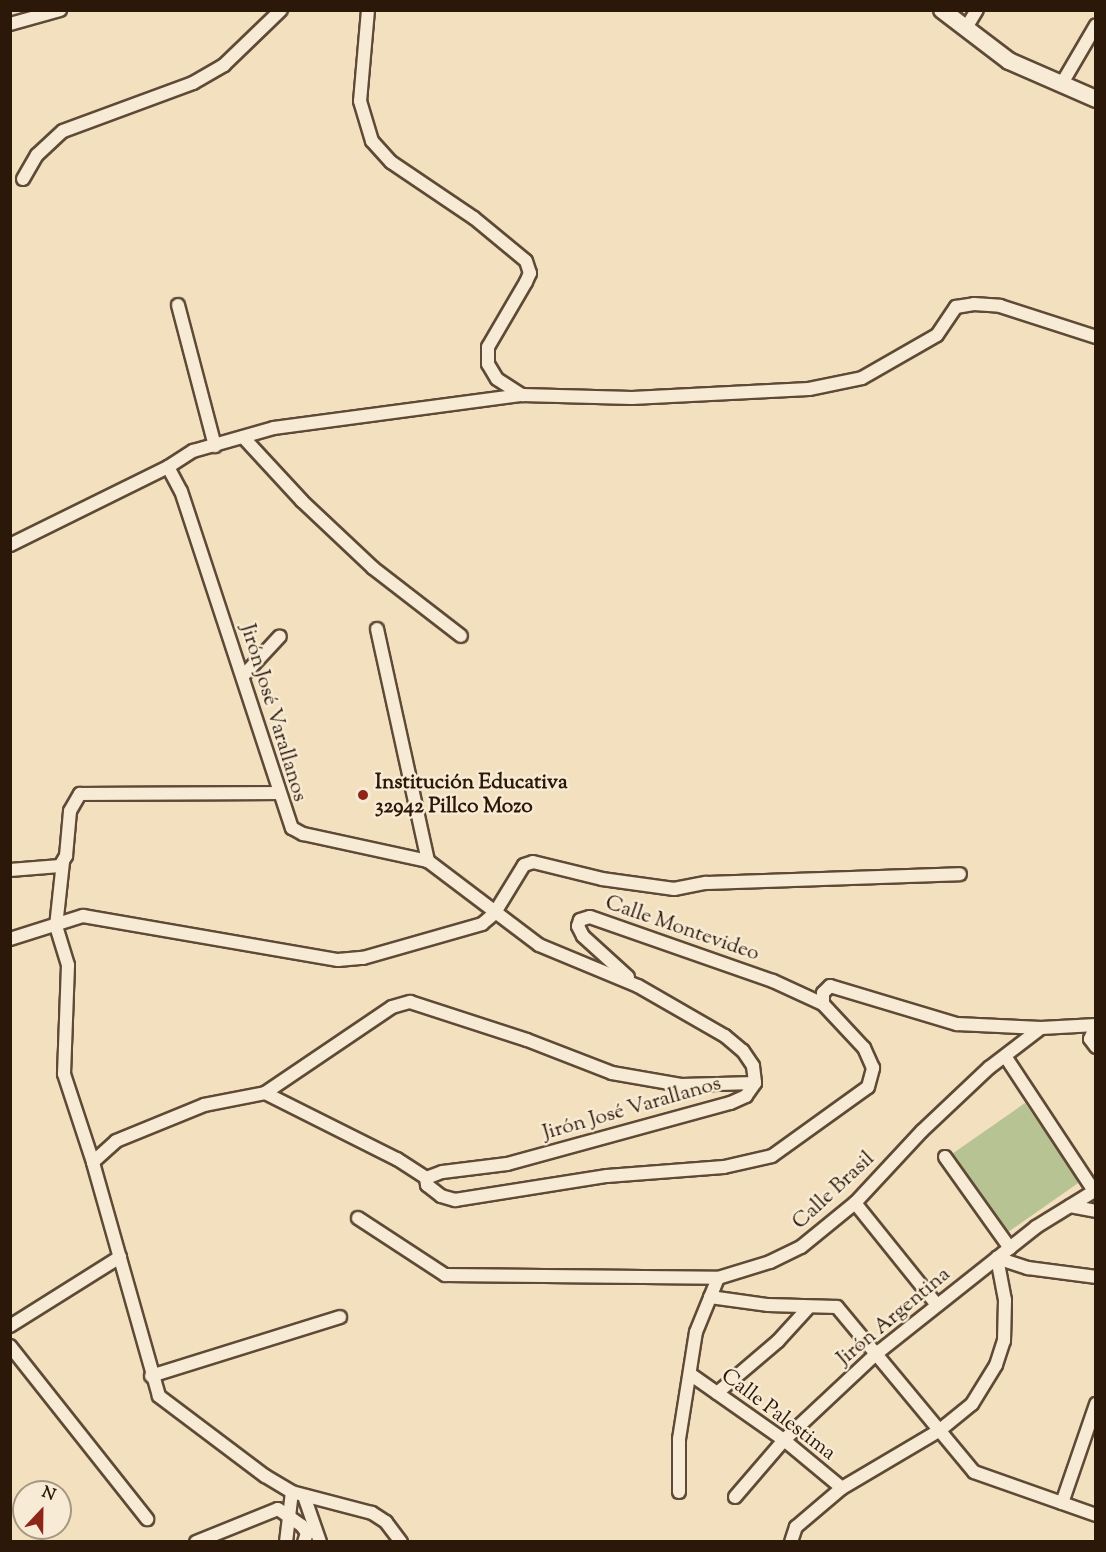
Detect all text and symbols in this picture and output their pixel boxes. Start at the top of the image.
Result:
street label: Jirón José Varallanos [234,621,312,805]
place label: Institución Educativa 32942 Pillco Mozo [375,770,568,820]
marker: Institución Educativa 32942 Pillco Mozo [356,788,370,802]
street label: Calle Montevideo [602,891,762,967]
street label: Jirón José Varallanos [540,1071,724,1147]
street label: Calle Brasil [788,1147,880,1235]
street label: Jirón Argentina [832,1262,956,1372]
street label: Calle Palestima [716,1364,840,1466]
north arrow [12,1480,72,1540]
text: N [38,1482,58,1508]

